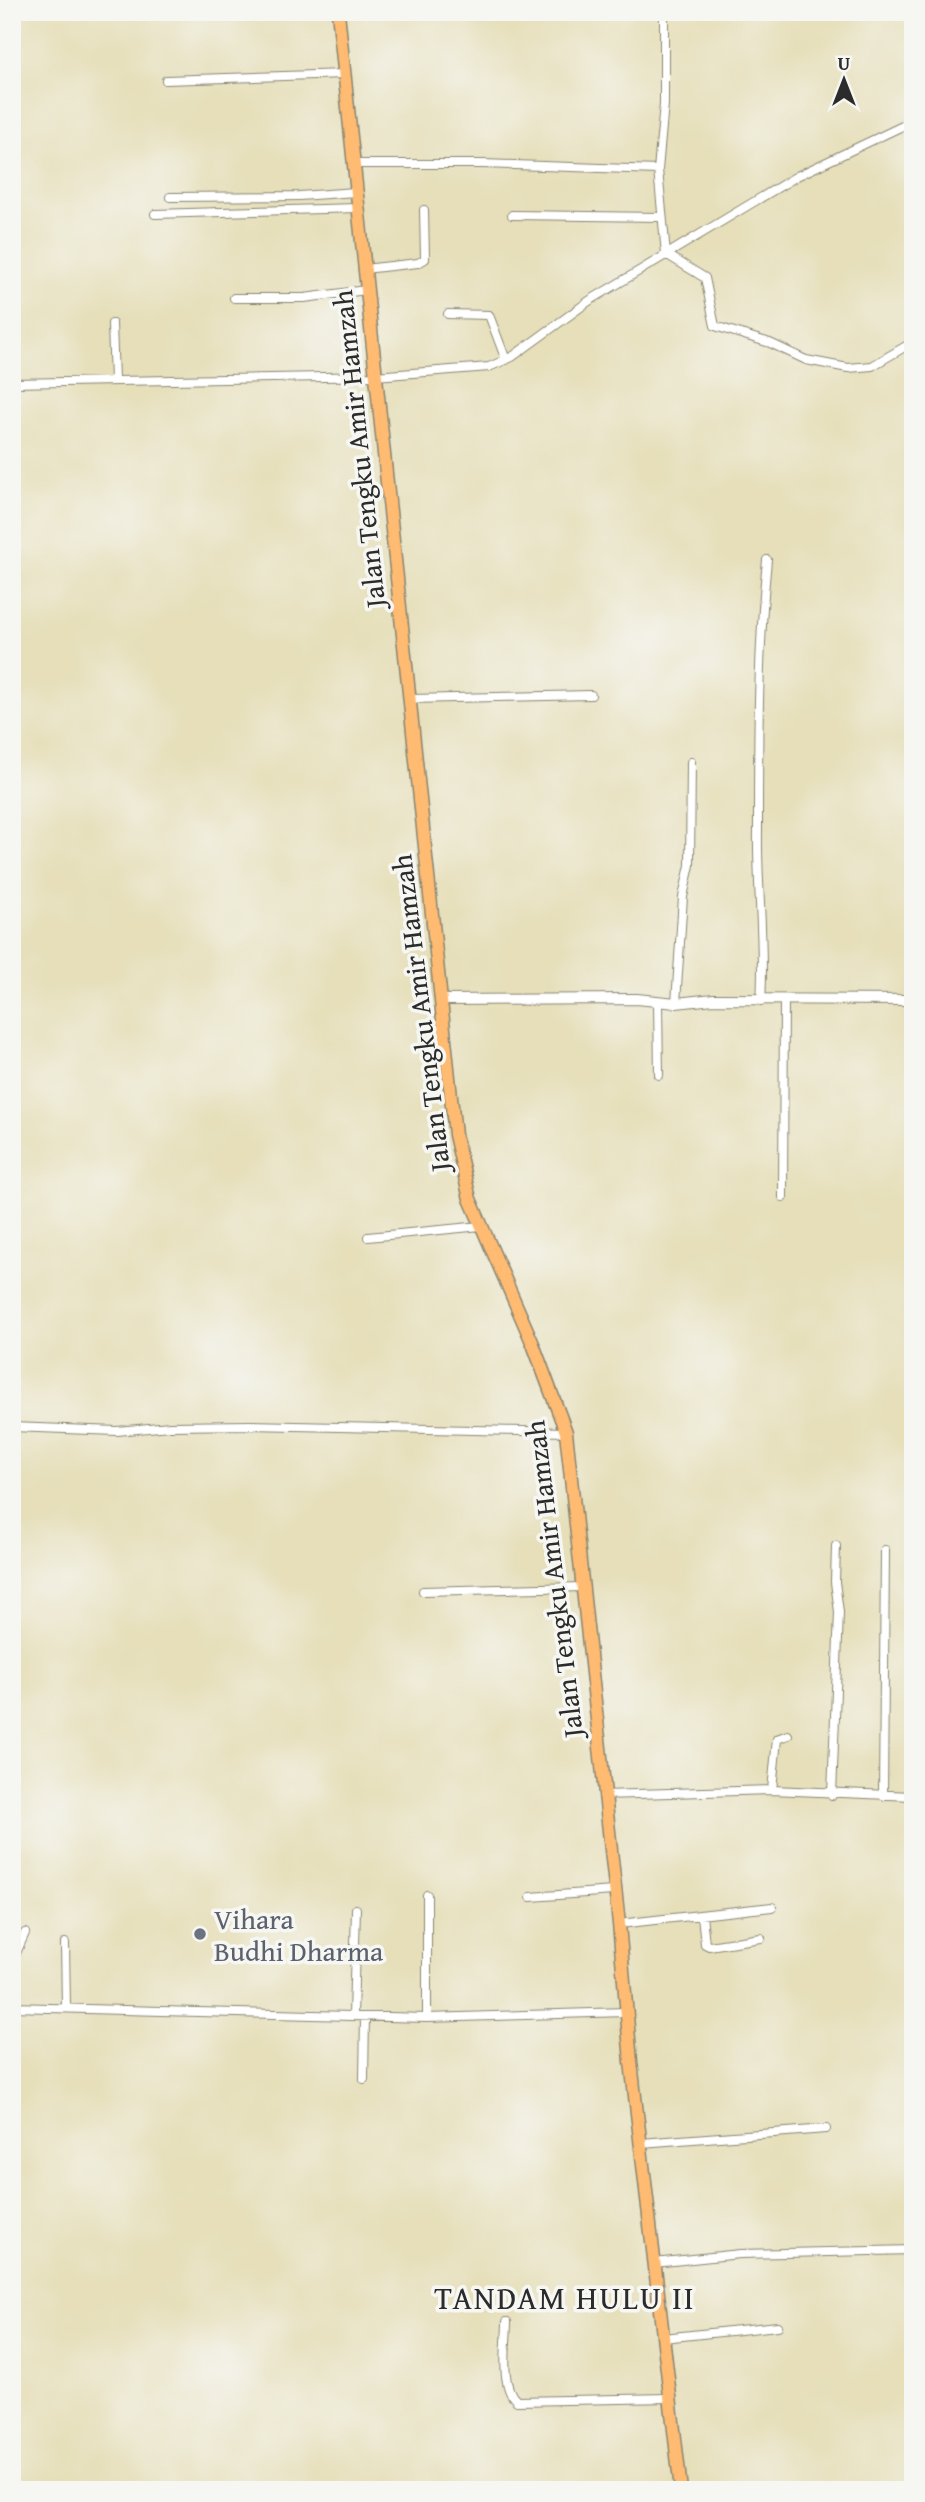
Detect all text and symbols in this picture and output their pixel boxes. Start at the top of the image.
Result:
north arrow [810,46,880,116]
text: U [838,49,851,77]
street label: Jalan Tengku Amir Hamzah [321,288,395,613]
street label: Jalan Tengku Amir Hamzah [380,852,460,1177]
street label: Jalan Tengku Amir Hamzah [513,1418,593,1743]
place label: Vihara Budhi Dharma [214,1898,384,1971]
marker: Vihara Budhi Dharma [192,1926,208,1942]
district label: TANDAM HULU II [434,2274,696,2321]

